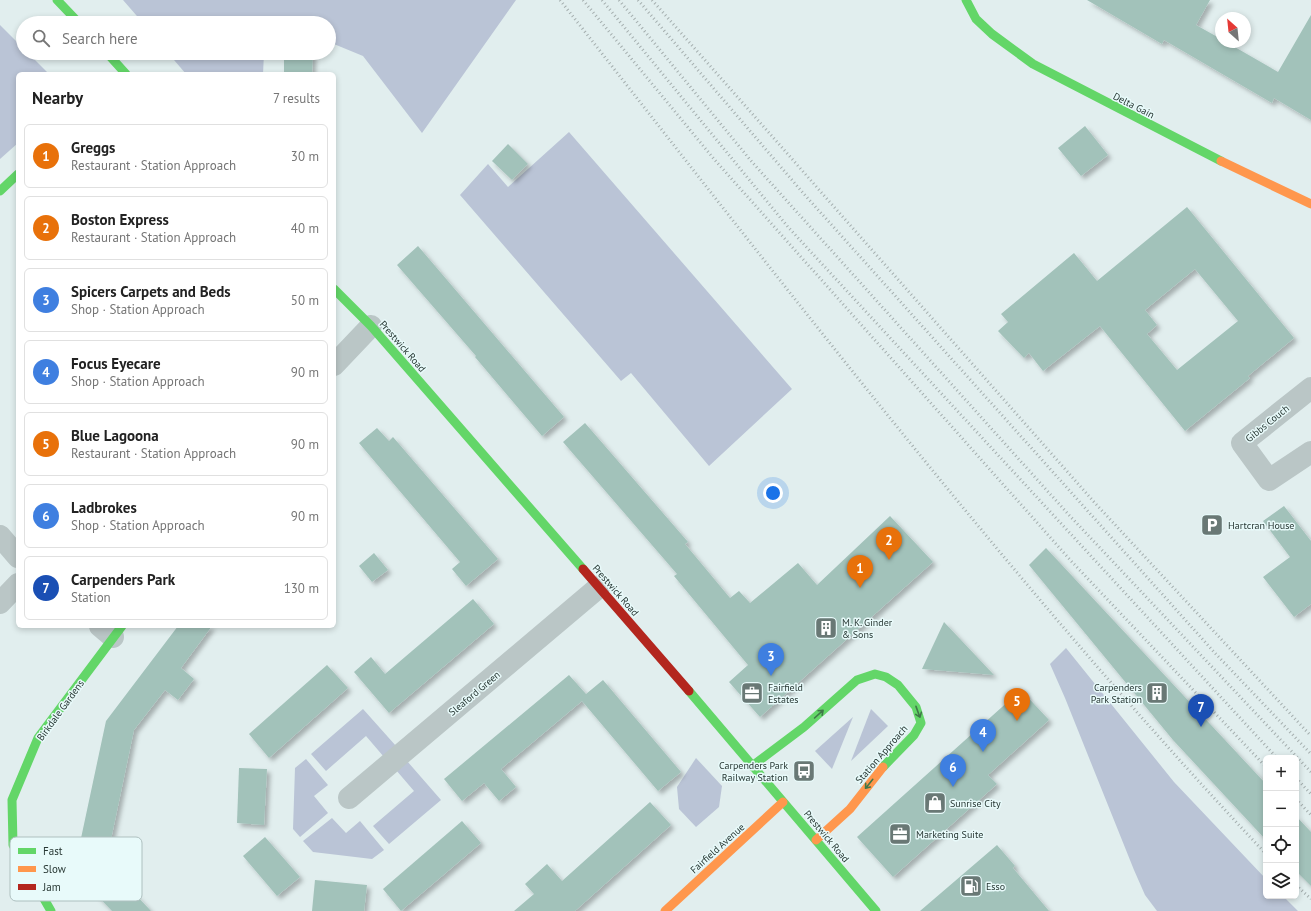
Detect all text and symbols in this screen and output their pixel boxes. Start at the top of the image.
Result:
north arrow [1215,12,1251,48]
search box [16,16,336,60]
icon: search [30,27,52,49]
text: Search here [62,29,138,48]
text: Nearby [32,87,83,109]
street label: Delta Gain [1111,89,1157,121]
text: 7 results [273,90,320,107]
text: Greggs [71,138,115,157]
text: 1 [42,148,50,165]
text: 30 m [291,148,319,165]
text: Restaurant · Station Approach [71,157,236,174]
text: Boston Express [71,210,169,229]
text: 2 [42,220,50,237]
text: 40 m [291,220,319,237]
text: Restaurant · Station Approach [71,229,236,246]
text: Spicers Carpets and Beds [71,282,231,301]
text: 3 [42,292,50,309]
text: 50 m [291,292,319,309]
text: Shop · Station Approach [71,301,205,318]
street label: Prestwick Road [377,318,429,375]
text: Focus Eyecare [71,354,161,373]
text: 4 [42,364,50,381]
text: 90 m [291,364,319,381]
text: Shop · Station Approach [71,373,205,390]
street label: Gibbs Couch [1243,402,1292,445]
text: Blue Lagoona [71,426,159,445]
text: 5 [42,436,50,453]
text: 90 m [291,436,319,453]
text: Restaurant · Station Approach [71,445,236,462]
your location [763,483,783,503]
text: Ladbrokes [71,498,137,517]
text: 6 [42,508,50,525]
text: 90 m [291,508,319,525]
parking icon: Hartcran House [1199,512,1225,538]
text: Shop · Station Approach [71,517,205,534]
place label: Hartcran House [1228,519,1294,532]
pin: 2 [876,527,902,560]
pin: 1 [847,555,873,588]
street label: Prestwick Road [590,562,642,619]
text: Carpenders Park [71,570,175,589]
text: 7 [42,580,50,597]
text: 130 m [284,580,319,597]
text: Station [71,589,111,606]
building icon: M. K. Ginder & Sons [813,615,839,641]
place label: M. K. Ginder & Sons [842,616,893,641]
pin: 3 [758,643,784,676]
street label: Sleaford Green [446,668,503,719]
street label: Birkdale Gardens [34,677,87,743]
office icon: Fairfield Estates [739,680,765,706]
building icon: Carpenders Park Station [1144,680,1170,706]
place label: Fairfield Estates [768,681,803,706]
place label: Carpenders Park Station [1091,681,1142,706]
pin: 5 [1004,688,1030,721]
pin: 7 [1188,694,1214,727]
one-way arrow [914,706,922,718]
one-way arrow [814,710,824,719]
pin: 4 [970,719,996,752]
street label: Station Approach [852,722,910,786]
pin: 6 [940,754,966,787]
map controls [1263,755,1299,899]
button: + [1263,755,1299,791]
bus stop icon: Carpenders Park Railway Station [791,758,817,784]
place label: Carpenders Park Railway Station [719,759,788,784]
one-way arrow [865,779,874,790]
shop icon: Sunrise City [922,790,948,816]
button: − [1263,791,1299,827]
place label: Sunrise City [950,797,1001,810]
street label: Prestwick Road [801,808,852,865]
street label: Fairfield Avenue [688,821,747,876]
office icon: Marketing Suite [887,821,913,847]
button: locate [1263,827,1299,863]
place label: Marketing Suite [916,828,983,841]
legend [10,837,142,901]
text: Fast [43,844,63,858]
text: Slow [43,862,66,876]
button: layers [1263,863,1299,899]
fuel station icon: Esso [958,873,984,899]
text: Jam [42,880,61,894]
place label: Esso [986,880,1005,893]

